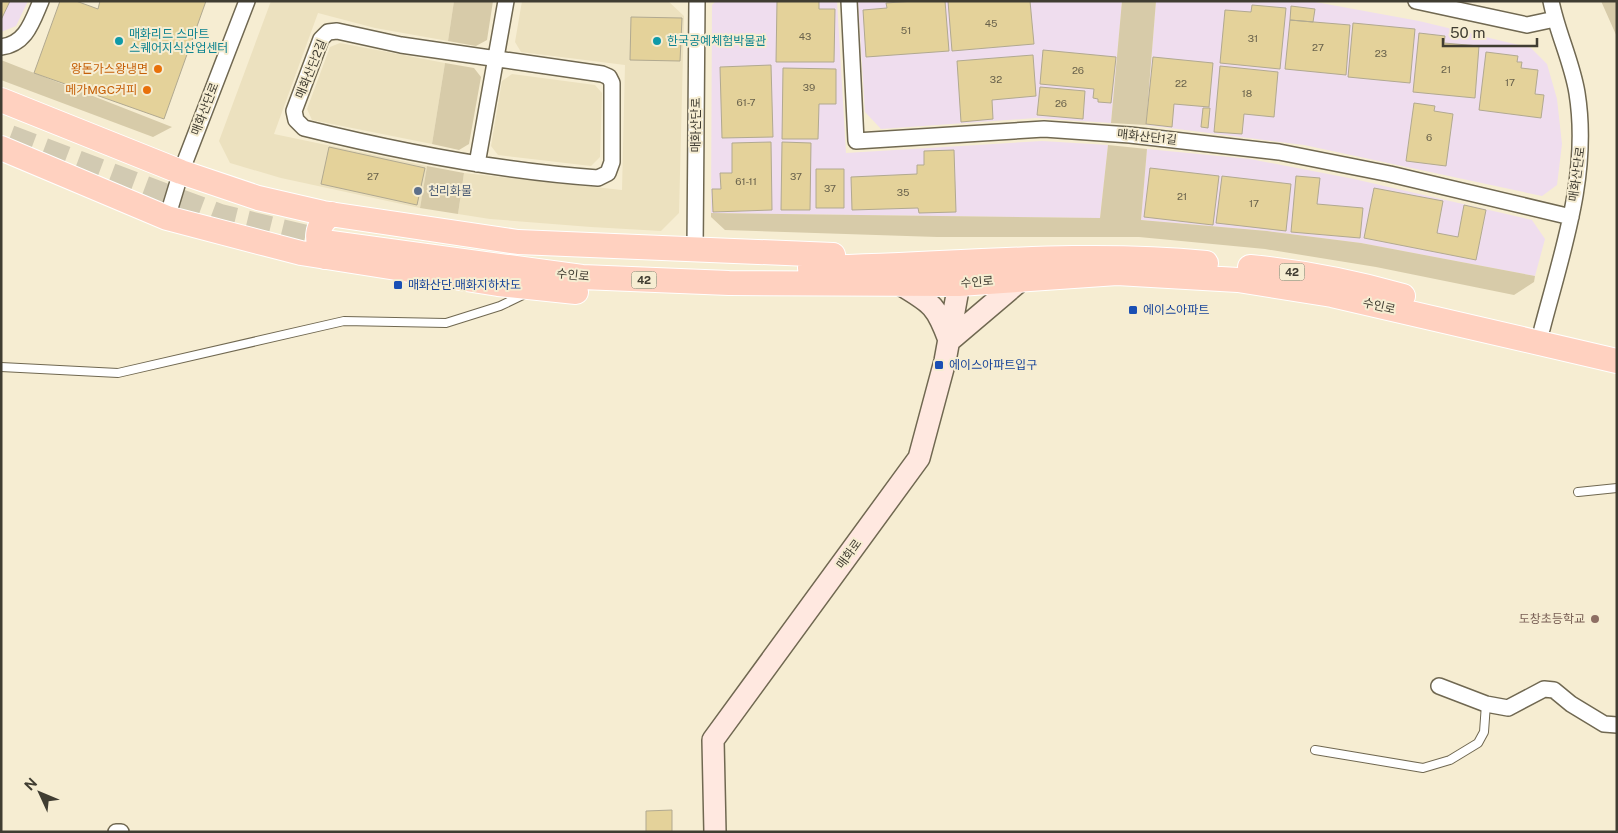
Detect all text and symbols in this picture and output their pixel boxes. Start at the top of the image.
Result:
scale bar [1443,15,1537,47]
house number: 45 [985,17,997,29]
house number: 51 [901,24,911,36]
text: 50 m [1450,24,1485,41]
place label: 매화리드 스마트 스퀘어지식산업센터 [129,27,228,55]
house number: 43 [799,30,811,42]
house number: 31 [1248,32,1258,44]
place label: 한국공예체험박물관 [667,34,766,48]
marker: 매화리드 스마트 스퀘어지식산업센터 [113,35,125,47]
marker: 한국공예체험박물관 [651,35,663,47]
street label: 매화산단2길 [293,37,329,101]
house number: 27 [1312,41,1324,53]
house number: 23 [1375,47,1387,59]
place label: 왕돈가스왕냉면 [71,62,148,76]
marker: 왕돈가스왕냉면 [152,63,164,75]
house number: 21 [1441,63,1451,75]
house number: 26 [1072,64,1084,76]
house number: 32 [990,73,1002,85]
house number: 17 [1505,76,1515,88]
house number: 22 [1175,77,1187,89]
street label: 매화산단로 [189,81,221,137]
house number: 39 [803,81,815,93]
place label: 메가MGC커피 [65,83,137,97]
marker: 메가MGC커피 [141,84,153,96]
house number: 18 [1242,87,1252,99]
house number: 61-7 [737,96,755,108]
street label: 매화산단로 [689,97,703,153]
house number: 26 [1055,97,1067,109]
street label: 매화산단1길 [1116,127,1178,147]
house number: 6 [1426,131,1432,143]
street label: 매화산단로 [1566,146,1588,202]
house number: 27 [367,170,379,182]
house number: 37 [790,170,802,182]
house number: 61-11 [735,175,757,187]
house number: 37 [824,182,836,194]
place label: 천리화물 [428,184,472,198]
marker: 천리화물 [412,185,424,197]
house number: 35 [897,186,909,198]
house number: 21 [1177,190,1187,202]
house number: 17 [1249,197,1259,209]
road number: 42 [1280,264,1304,280]
street label: 수인로 [556,266,590,284]
road number: 42 [632,272,656,288]
street label: 수인로 [960,274,994,290]
place label: 매화산단.매화지하차도 [408,278,521,292]
marker: 매화산단.매화지하차도 [392,279,404,291]
street label: 수인로 [1361,295,1397,317]
place label: 에이스아파트 [1143,303,1209,317]
marker: 에이스아파트 [1127,304,1139,316]
place label: 에이스아파트입구 [949,358,1037,372]
marker: 에이스아파트입구 [933,359,945,371]
street label: 매화로 [834,536,864,572]
place label: 도창초등학교 [1519,612,1585,626]
marker: 도창초등학교 [1589,613,1601,625]
north arrow [15,768,65,818]
text: N [21,774,40,793]

